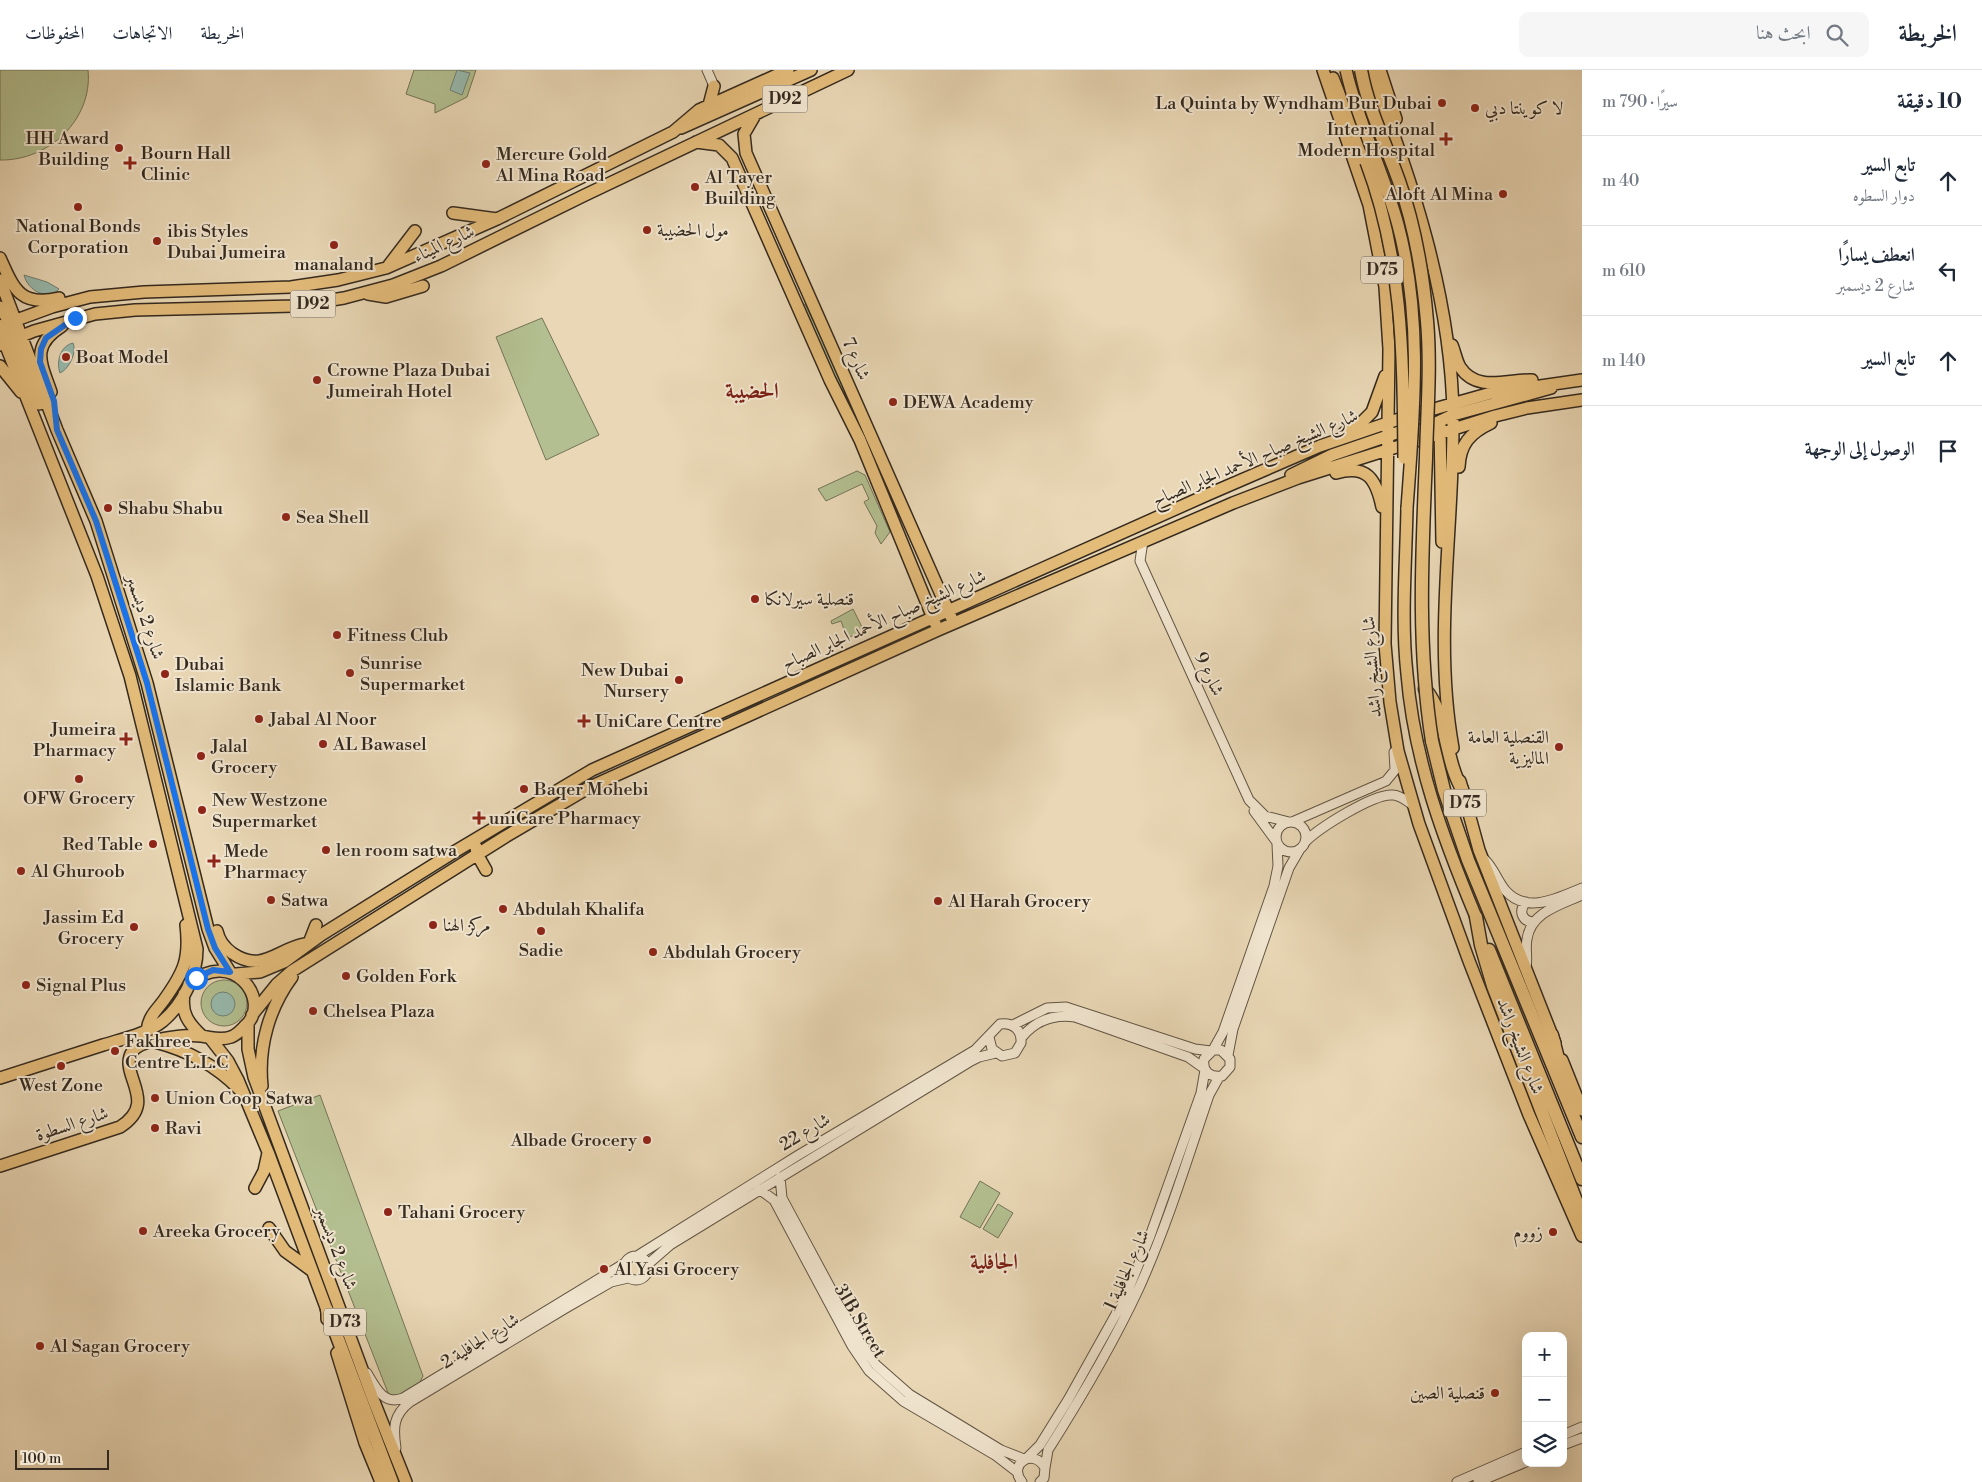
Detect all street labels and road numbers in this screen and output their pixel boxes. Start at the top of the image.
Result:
road number: D92 [762,85,808,112]
street label: شارع الميناء [410,220,480,271]
road number: D75 [1361,256,1403,284]
road number: D92 [290,290,336,318]
street label: شارع 7 [834,334,875,385]
street label: شارع الشيخ صباح الأحمد الجابر الصباح [1148,402,1363,516]
street label: شارع الشيخ صباح الأحمد الجابر الصباح [777,563,991,679]
street label: شارع 2 ديسمبر [117,570,170,663]
street label: شارع الشيخ راشد [1357,615,1391,718]
street label: شارع 9 [1186,648,1229,701]
road number: D75 [1444,790,1486,816]
street label: شارع الشيخ راشد [1487,994,1549,1099]
street label: شارع السطوة [33,1101,112,1149]
street label: شارع 22 [775,1108,836,1159]
street label: شارع 2 ديسمبر [306,1201,363,1294]
street label: شارع الجافلية 1 [1099,1226,1158,1315]
street label: 31B Street [829,1280,891,1363]
road number: D73 [324,1308,366,1336]
street label: شارع الجافلية 2 [436,1308,525,1377]

